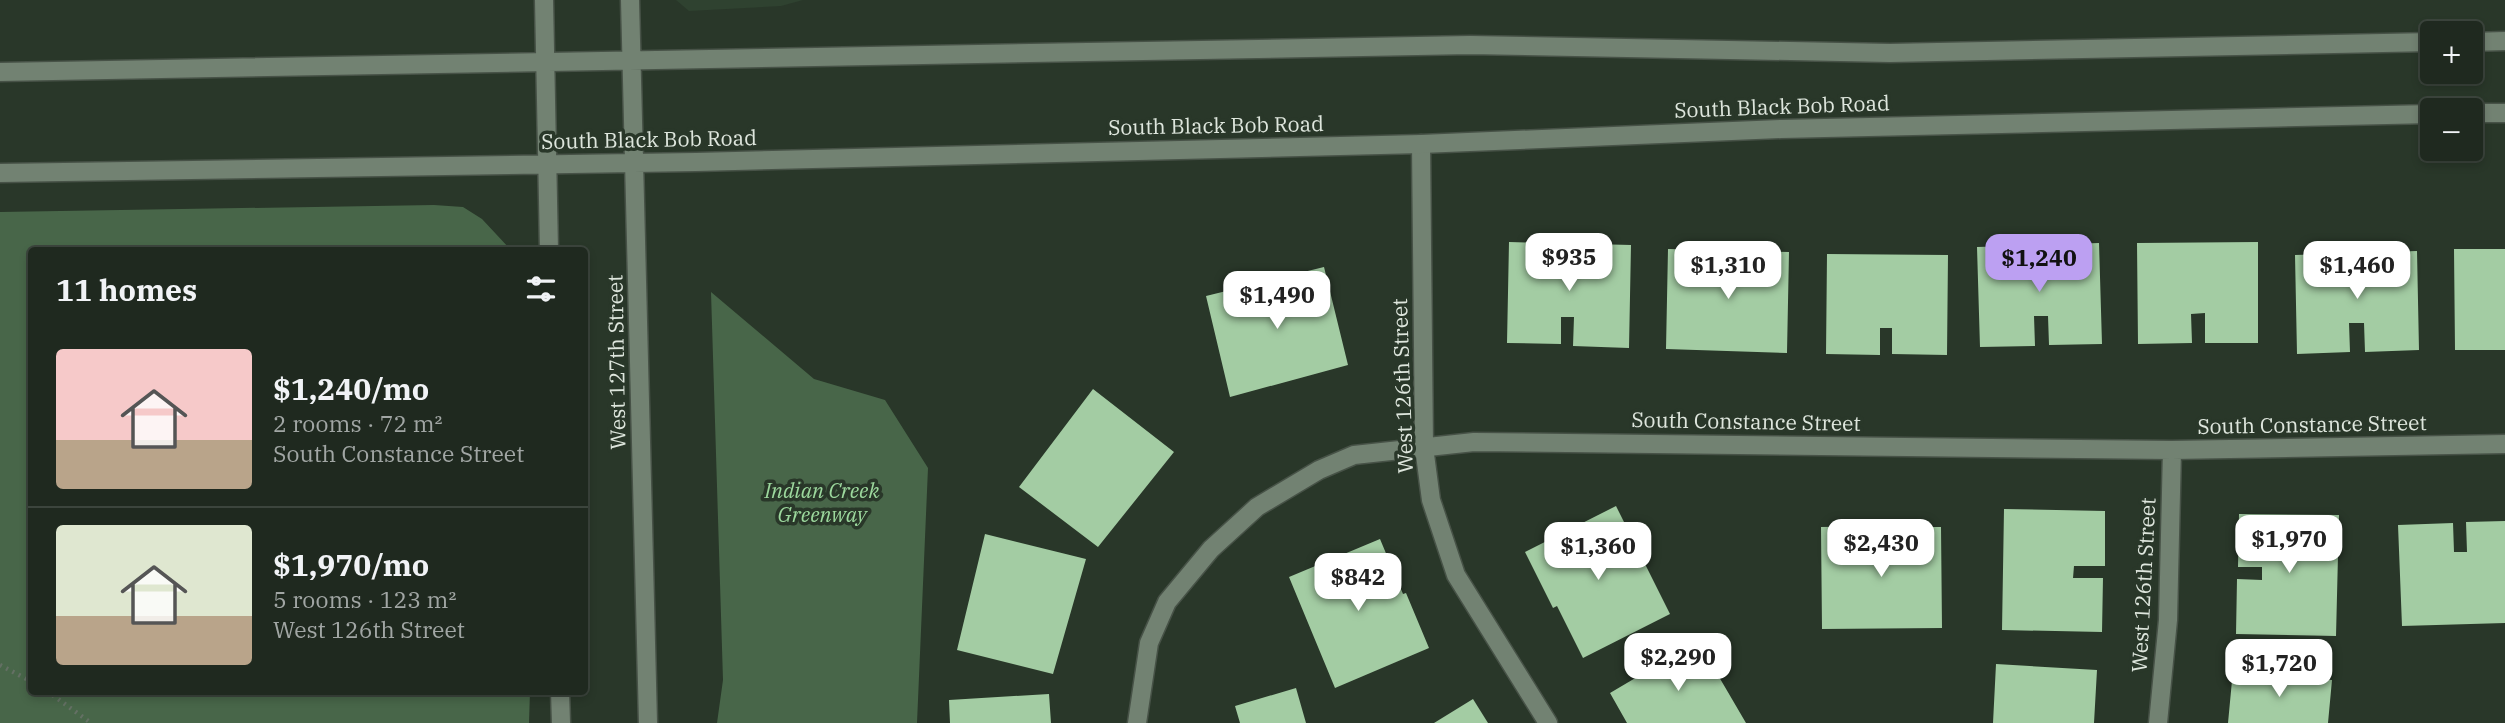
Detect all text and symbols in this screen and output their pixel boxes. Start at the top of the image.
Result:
map controls [2420,21,2483,161]
button: + [2420,21,2483,84]
street label: South Black Bob Road [1674,88,1891,124]
button: − [2420,98,2483,161]
street label: South Black Bob Road [1108,109,1324,141]
street label: South Black Bob Road [541,123,757,155]
pin: $935 [1528,233,1610,293]
pin: $1,240 [1982,234,2096,294]
text: $935 [1541,241,1597,271]
pin: $1,310 [1671,242,1785,301]
text: $1,240 [2001,242,2077,272]
pin: $1,460 [2300,242,2414,301]
text: $1,310 [1690,249,1766,279]
text: $1,460 [2319,249,2395,279]
text: 11 homes [56,270,197,309]
icon: filters [522,270,560,308]
pin: $1,490 [1220,272,1334,331]
street label: West 127th Street [600,274,632,450]
text: $1,490 [1239,279,1315,309]
street label: West 126th Street [1385,298,1419,474]
text: $1,240/mo [273,369,429,408]
icon: home [112,377,196,461]
street label: South Constance Street [1631,405,1861,437]
text: 2 rooms · 72 m² [273,408,443,438]
street label: South Constance Street [2197,408,2427,440]
text: South Constance Street [273,438,524,468]
park label: Indian Creek Greenway [763,476,880,528]
street label: West 126th Street [2124,497,2162,673]
pin: $1,970 [2232,516,2346,575]
pin: $2,430 [1824,520,1938,579]
pin: $1,360 [1541,522,1655,582]
text: $1,970 [2251,523,2327,553]
text: $2,430 [1843,527,1919,557]
text: $1,360 [1560,530,1636,560]
text: $1,970/mo [273,545,429,584]
icon: home [112,553,196,637]
pin: $842 [1317,554,1399,613]
text: $842 [1330,561,1386,591]
text: 5 rooms · 123 m² [273,584,456,614]
text: West 126th Street [273,614,465,644]
pin: $2,290 [1621,634,1735,693]
pin: $1,720 [2222,640,2336,699]
text: $2,290 [1640,641,1716,671]
text: $1,720 [2241,647,2317,677]

